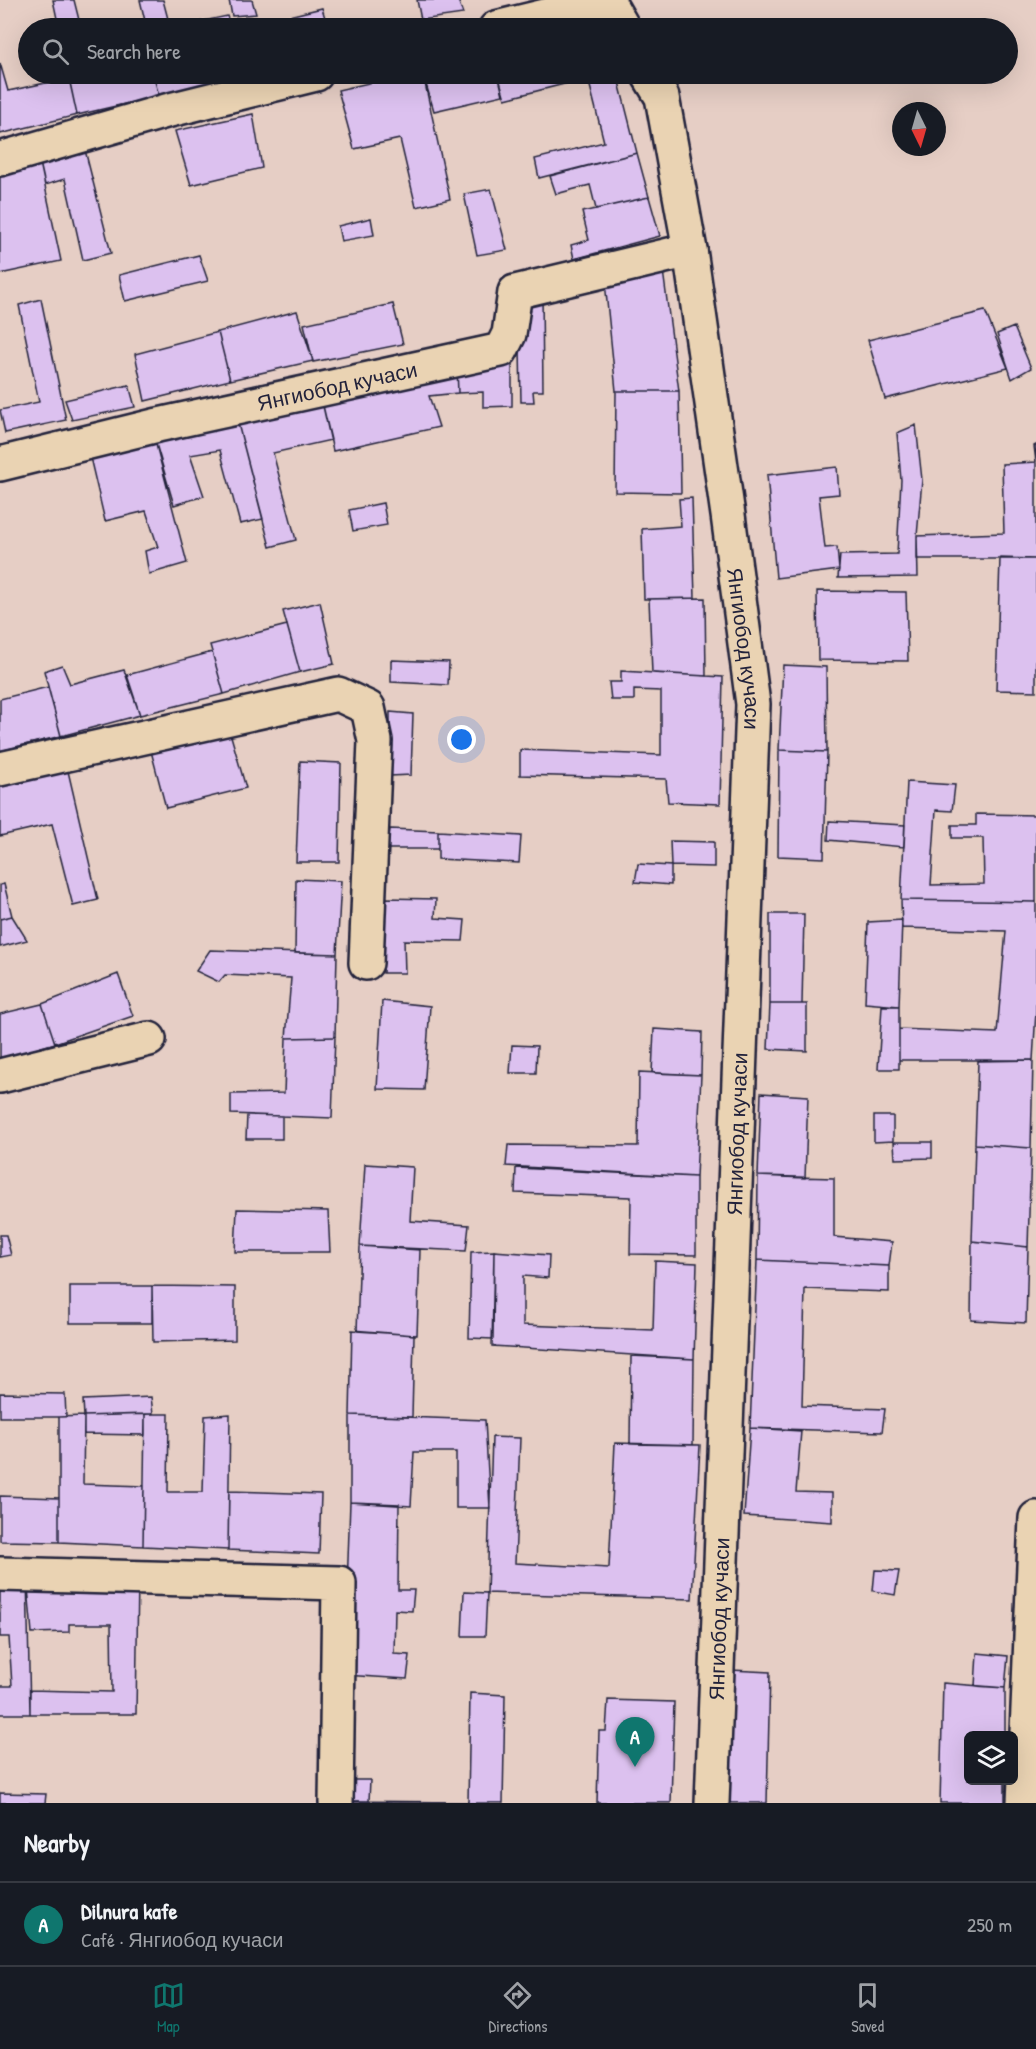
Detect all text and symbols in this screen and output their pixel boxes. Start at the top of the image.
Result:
search box [18,18,1018,84]
icon: search [39,35,72,68]
text: Search here [87,36,181,66]
north arrow [892,102,946,156]
street label: Янгиобод кучаси [254,354,420,417]
street label: Янгиобод кучаси [721,566,768,730]
your location [447,725,476,754]
street label: Янгиобод кучаси [720,1052,754,1216]
street label: Янгиобод кучаси [702,1537,736,1701]
pin: A [616,1718,654,1767]
map controls [964,1731,1018,1785]
button: layers [964,1731,1018,1785]
text: Nearby [24,1825,90,1860]
text: Dilnura kafe [81,1896,178,1926]
text: A [39,1911,48,1938]
text: 250 m [967,1911,1012,1938]
text: Café · Янгиобод кучаси [81,1926,283,1953]
tab: Map [152,1979,185,2037]
tab: Directions [489,1979,547,2037]
tab: Saved [851,1979,884,2037]

